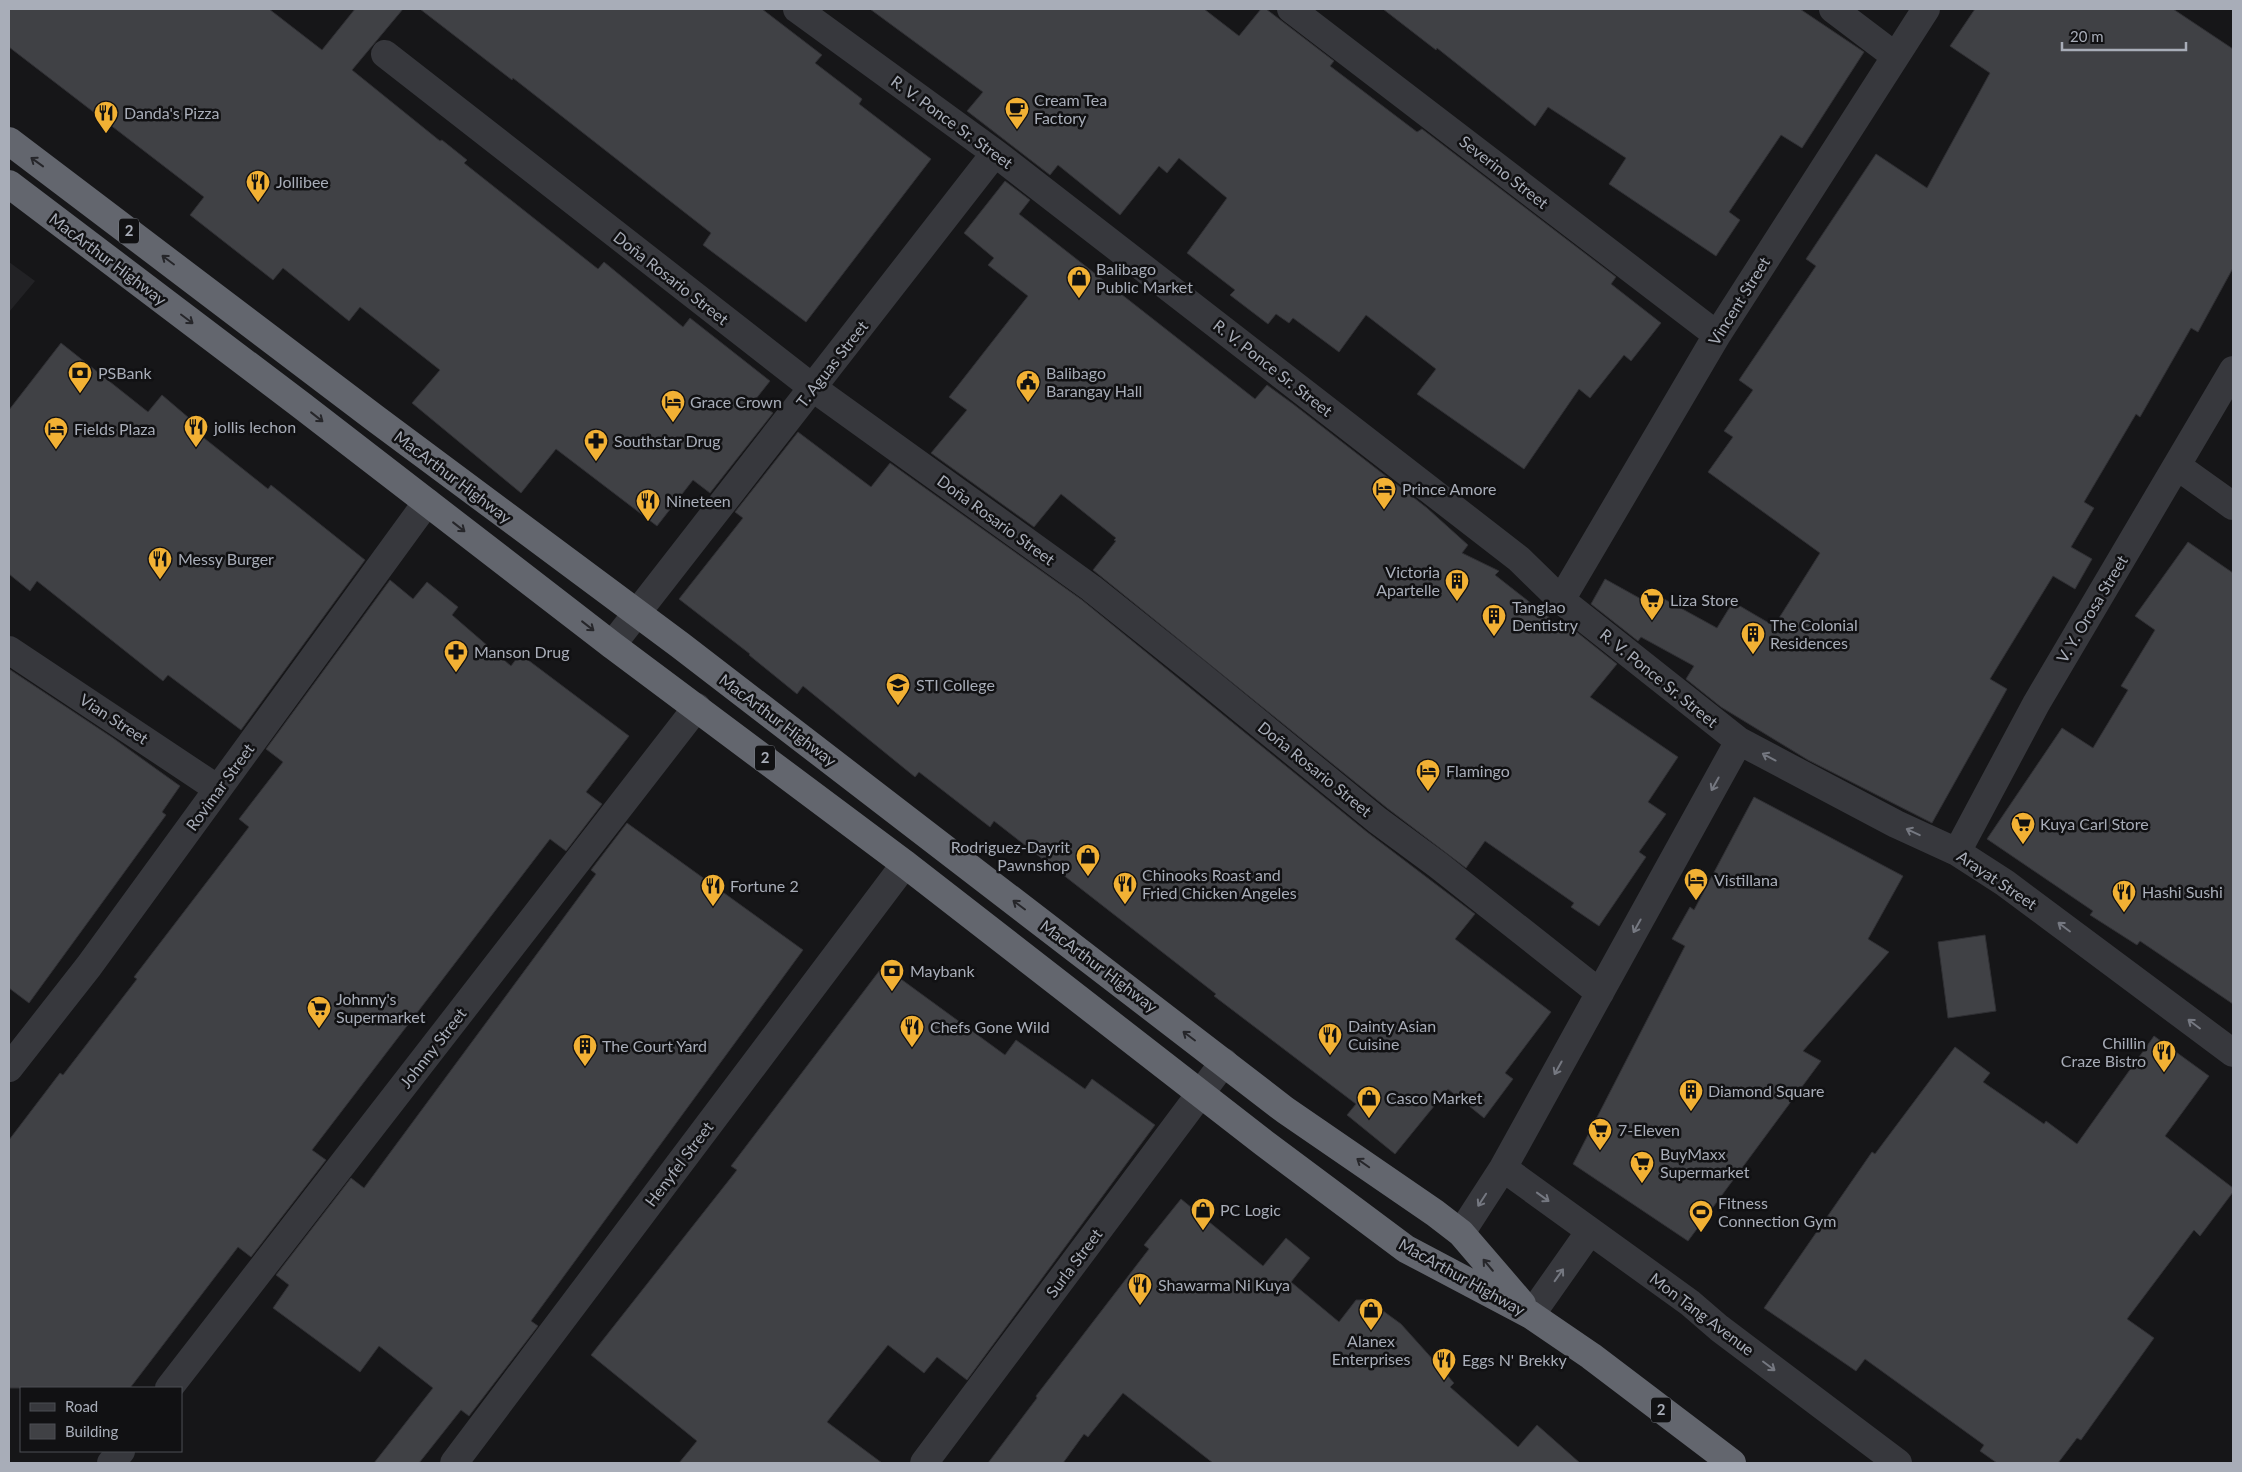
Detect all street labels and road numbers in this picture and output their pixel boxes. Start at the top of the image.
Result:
street label: R. V. Ponce Sr. Street [888,71,1017,172]
street label: Severino Street [1456,131,1553,212]
street label: MacArthur Highway [46,208,171,309]
road number: 2 [119,218,139,244]
street label: Doña Rosario Street [610,227,733,329]
street label: Vincent Street [1704,253,1773,348]
street label: R. V. Ponce Sr. Street [1210,315,1337,420]
street label: T. Aguas Street [792,316,872,411]
street label: MacArthur Highway [391,426,516,527]
street label: Doña Rosario Street [934,471,1059,569]
street label: V. Y. Orosa Street [2052,551,2131,666]
street label: R. V. Ponce Sr. Street [1597,624,1722,731]
street label: MacArthur Highway [716,669,841,770]
street label: Vian Street [76,689,152,748]
street label: Doña Rosario Street [1255,717,1376,820]
street label: Rovimar Street [182,739,258,834]
road number: 2 [755,746,775,770]
street label: Arayat Street [1954,846,2041,913]
street label: MacArthur Highway [1037,915,1162,1016]
street label: Johnny Street [396,1004,470,1091]
street label: Henyfel Street [641,1117,717,1210]
street label: Surla Street [1042,1224,1106,1301]
street label: MacArthur Highway [1396,1234,1529,1320]
street label: Mon Tang Avenue [1646,1268,1758,1359]
road number: 2 [1651,1398,1671,1422]

